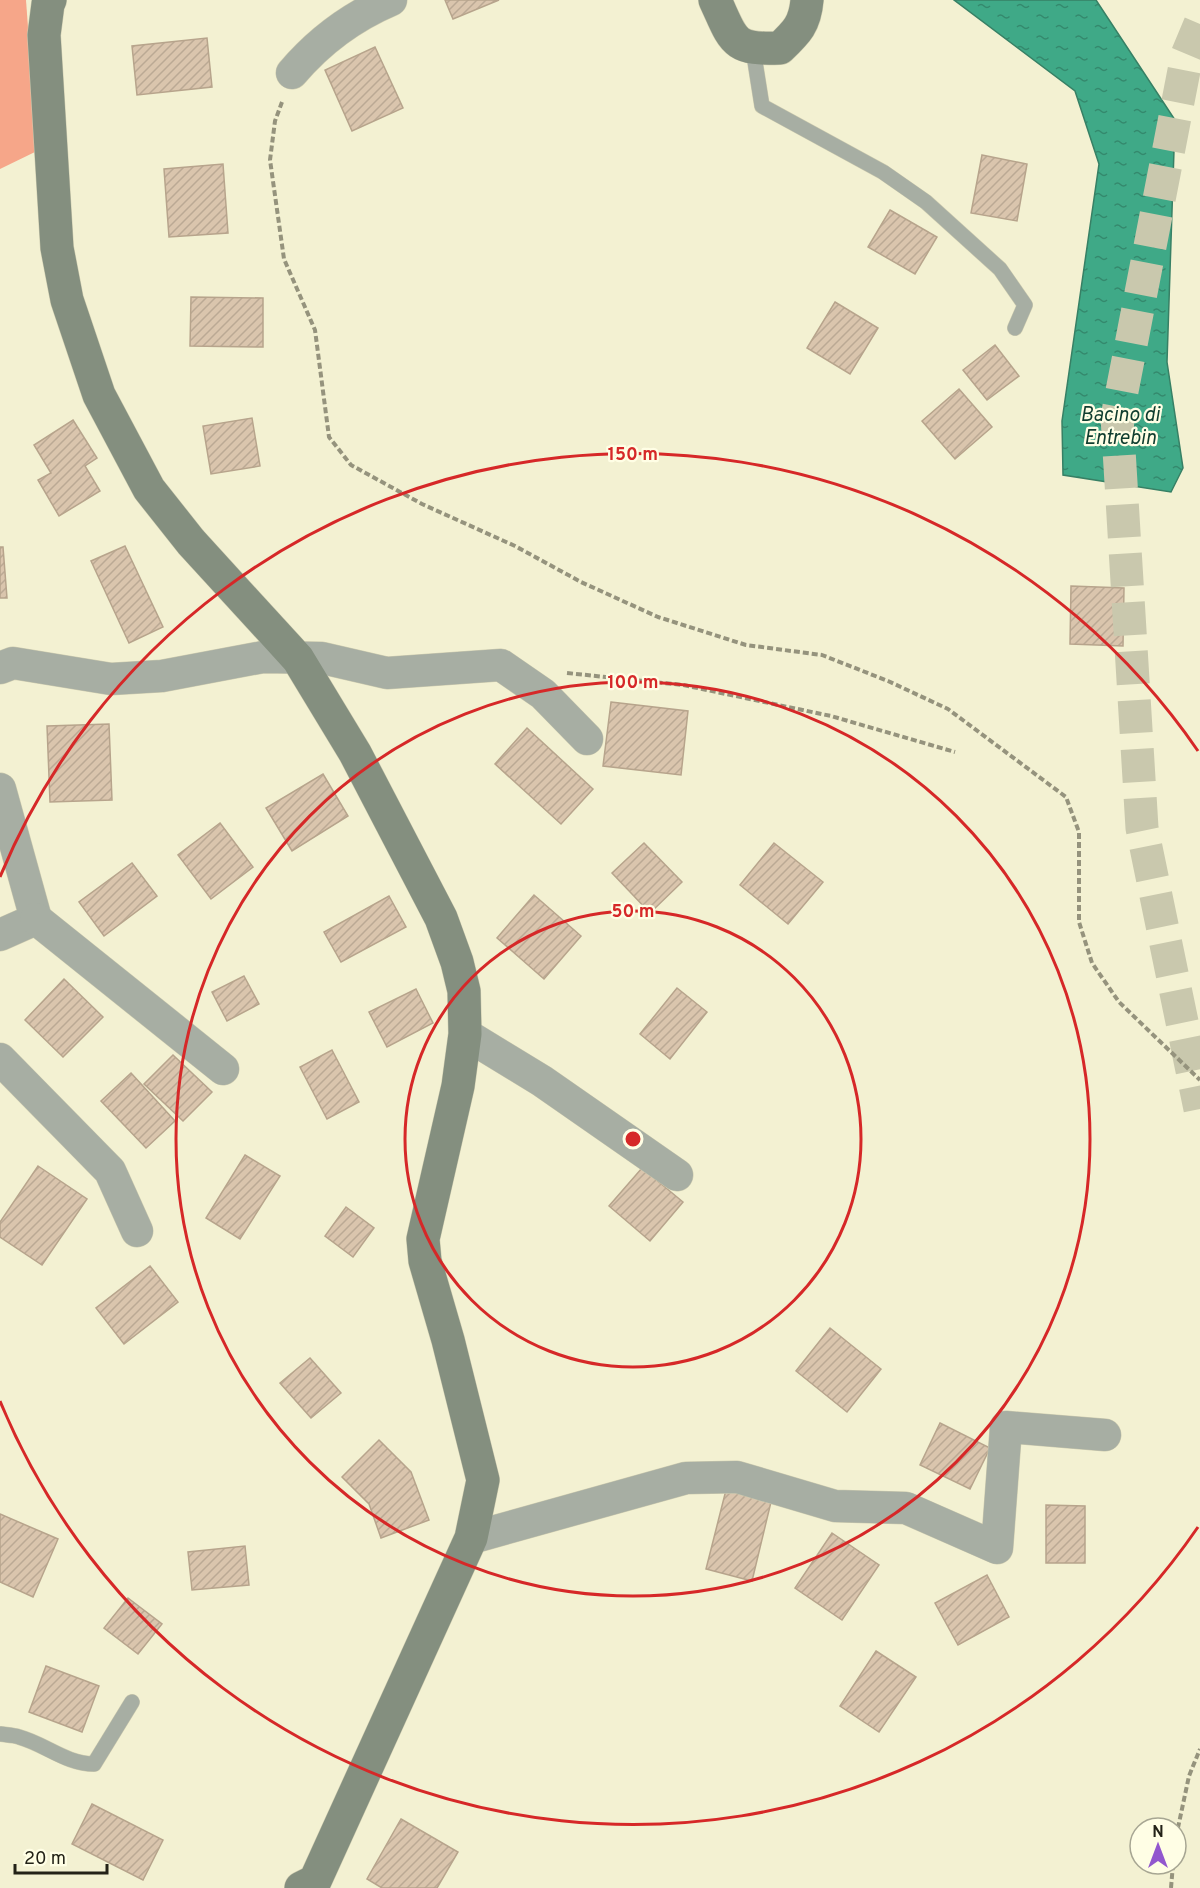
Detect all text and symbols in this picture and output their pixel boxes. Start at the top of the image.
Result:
water label: Bacino di Entrebin [1080,403,1161,452]
text: 150 m [608,444,658,467]
text: 100 m [607,672,659,695]
text: 50 m [611,901,655,924]
centre of rings [623,1129,643,1149]
north arrow [1128,1816,1188,1876]
text: N [1152,1823,1164,1843]
scale bar [15,1837,106,1875]
text: 20 m [24,1848,66,1871]

